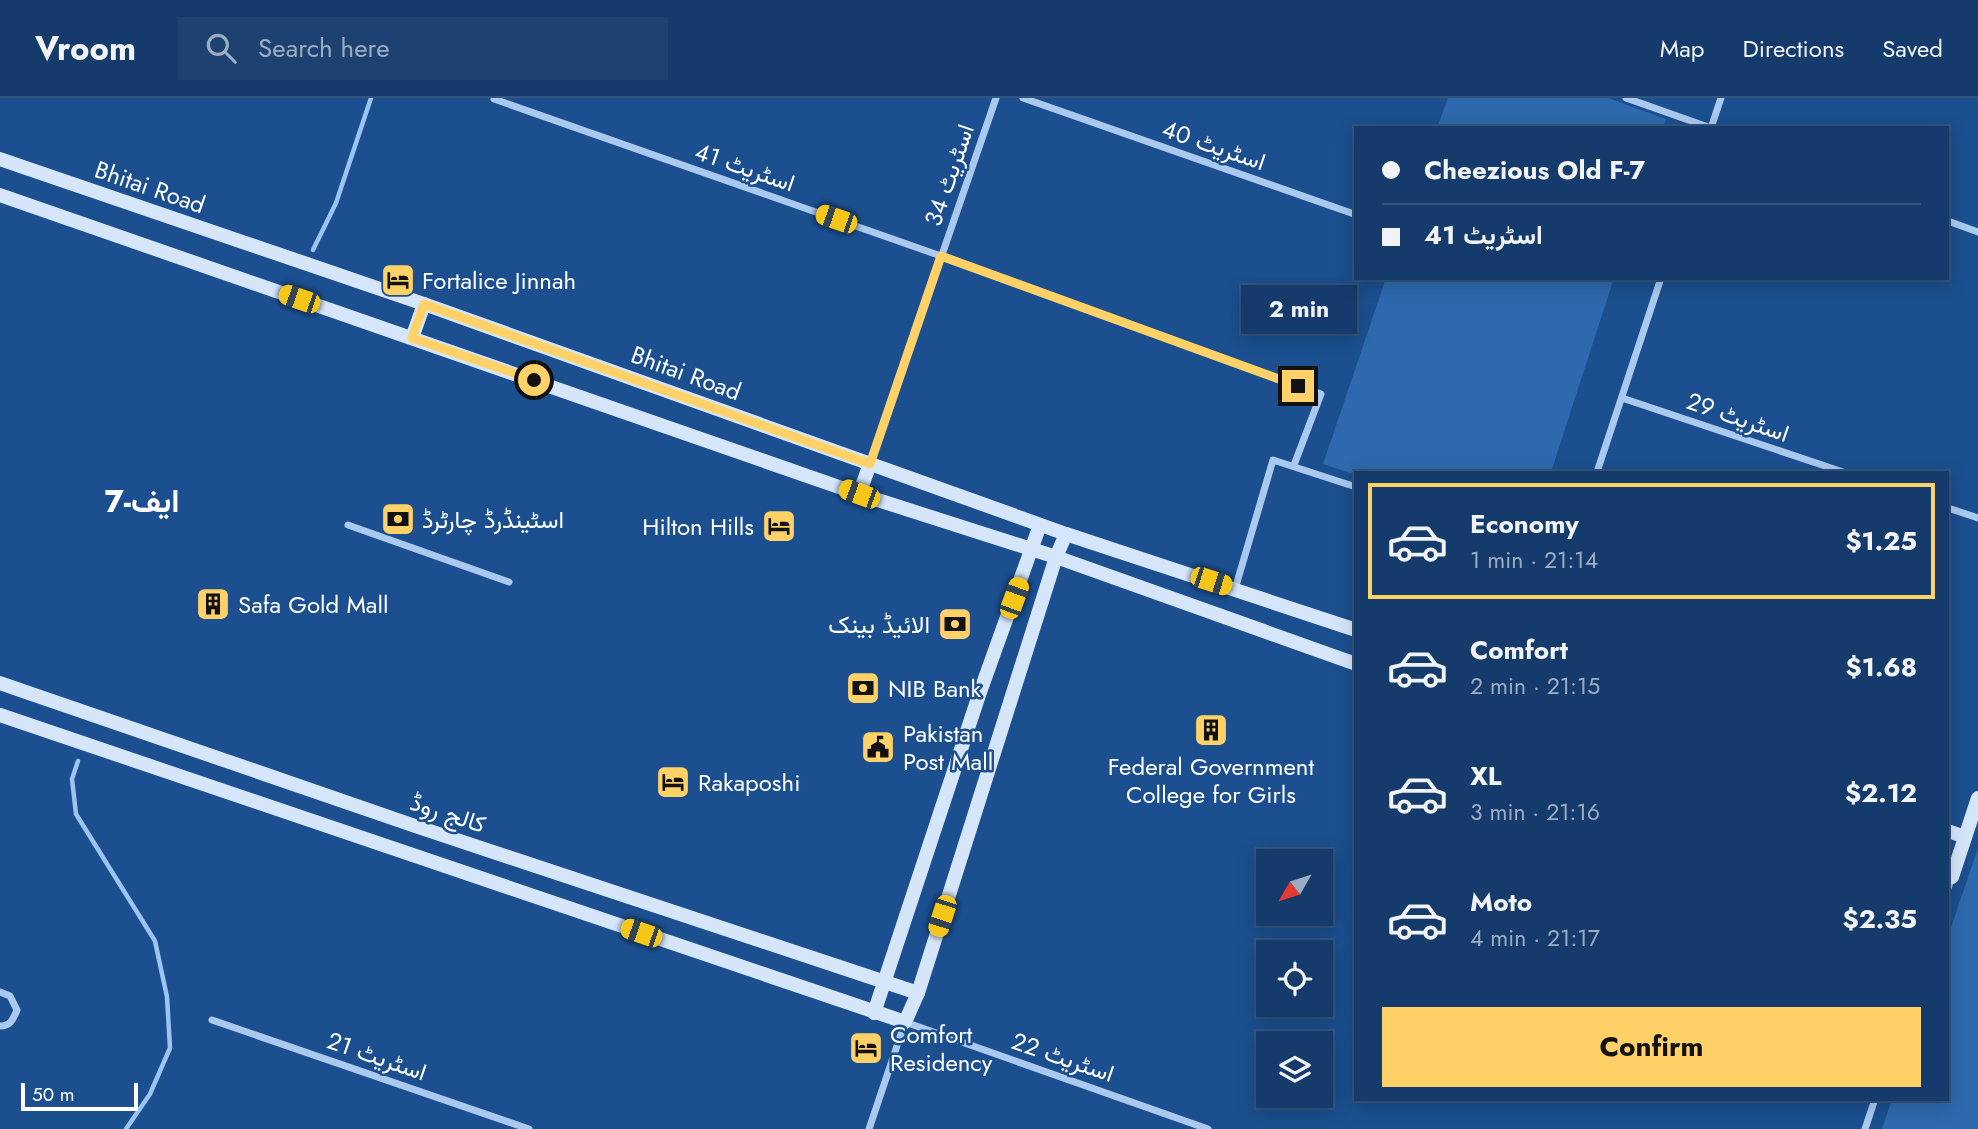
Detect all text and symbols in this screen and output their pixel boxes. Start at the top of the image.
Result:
search box [178,17,668,80]
text: Vroom [35,25,136,72]
icon: search [202,29,240,67]
text: Search here [258,29,390,67]
text: Map [1660,31,1705,66]
text: Directions [1743,31,1844,66]
text: Saved [1882,31,1943,66]
street label: اسٹریٹ 40 [1158,111,1270,179]
street label: اسٹریٹ 34 [915,119,983,231]
street label: اسٹریٹ 41 [690,134,800,200]
text: Cheezious Old F-7 [1424,151,1645,189]
street label: Bhitai Road [90,152,210,222]
car [813,202,860,236]
text: اسٹریٹ 41 [1424,216,1543,254]
hotel icon: Fortalice Jinnah [379,261,417,299]
place label: Fortalice Jinnah [422,263,576,298]
car [276,282,323,316]
callout: 2 min [1240,285,1356,334]
text: 2 min [1269,292,1329,326]
street label: Bhitai Road [626,337,746,409]
route start [518,364,550,396]
route end [1282,370,1314,402]
street label: اسٹریٹ 29 [1682,383,1794,451]
car [836,477,883,511]
district label: ایف-7 [104,478,180,524]
bank icon: اسٹینڈرڈ چارٹرڈ [379,500,417,538]
place label: اسٹینڈرڈ چارٹرڈ [422,502,564,537]
text: Economy [1470,505,1579,543]
hotel icon: Hilton Hills [760,507,798,545]
place label: Hilton Hills [642,509,754,544]
icon: car [1386,510,1449,573]
text: $1.25 [1845,522,1917,560]
text: 1 min · 21:14 [1470,543,1598,577]
car [1188,565,1235,597]
car [997,575,1032,621]
building icon: Safa Gold Mall [194,585,232,623]
place label: Safa Gold Mall [238,587,388,622]
bank icon: الائیڈ بینک [936,605,974,643]
place label: الائیڈ بینک [828,607,930,642]
text: Comfort [1470,631,1568,669]
icon: car [1386,636,1449,699]
text: $1.68 [1846,648,1917,686]
bank icon: NIB Bank [844,669,882,707]
text: 2 min · 21:15 [1470,669,1600,703]
place label: NIB Bank [888,671,982,706]
building icon: Federal Government College for Girls [1192,711,1230,749]
place label: Pakistan Post Mall [903,716,993,779]
public building icon: Pakistan Post Mall [859,728,897,766]
place label: Federal Government College for Girls [1108,749,1314,812]
text: XL [1470,757,1502,795]
icon: car [1386,762,1449,825]
hotel icon: Rakaposhi [654,763,692,801]
place label: Rakaposhi [698,765,800,800]
text: $2.12 [1845,774,1917,812]
street label: کالج روڈ [406,784,490,842]
text: 3 min · 21:16 [1470,795,1600,829]
north arrow [1256,849,1334,926]
map controls [1256,849,1333,1108]
text: Moto [1470,883,1532,921]
icon: car [1386,888,1449,951]
car [926,893,959,939]
text: $2.35 [1842,900,1917,938]
car [618,916,665,950]
text: 4 min · 21:17 [1470,921,1600,955]
button: locate [1256,940,1333,1017]
button: Confirm [1382,1007,1921,1087]
place label: Comfort Residency [890,1017,993,1080]
street label: اسٹریٹ 21 [322,1023,432,1089]
street label: اسٹریٹ 22 [1007,1023,1119,1091]
hotel icon: Comfort Residency [847,1029,885,1067]
button: layers [1256,1031,1333,1108]
scale bar [21,1080,138,1112]
text: 50 m [32,1081,75,1108]

